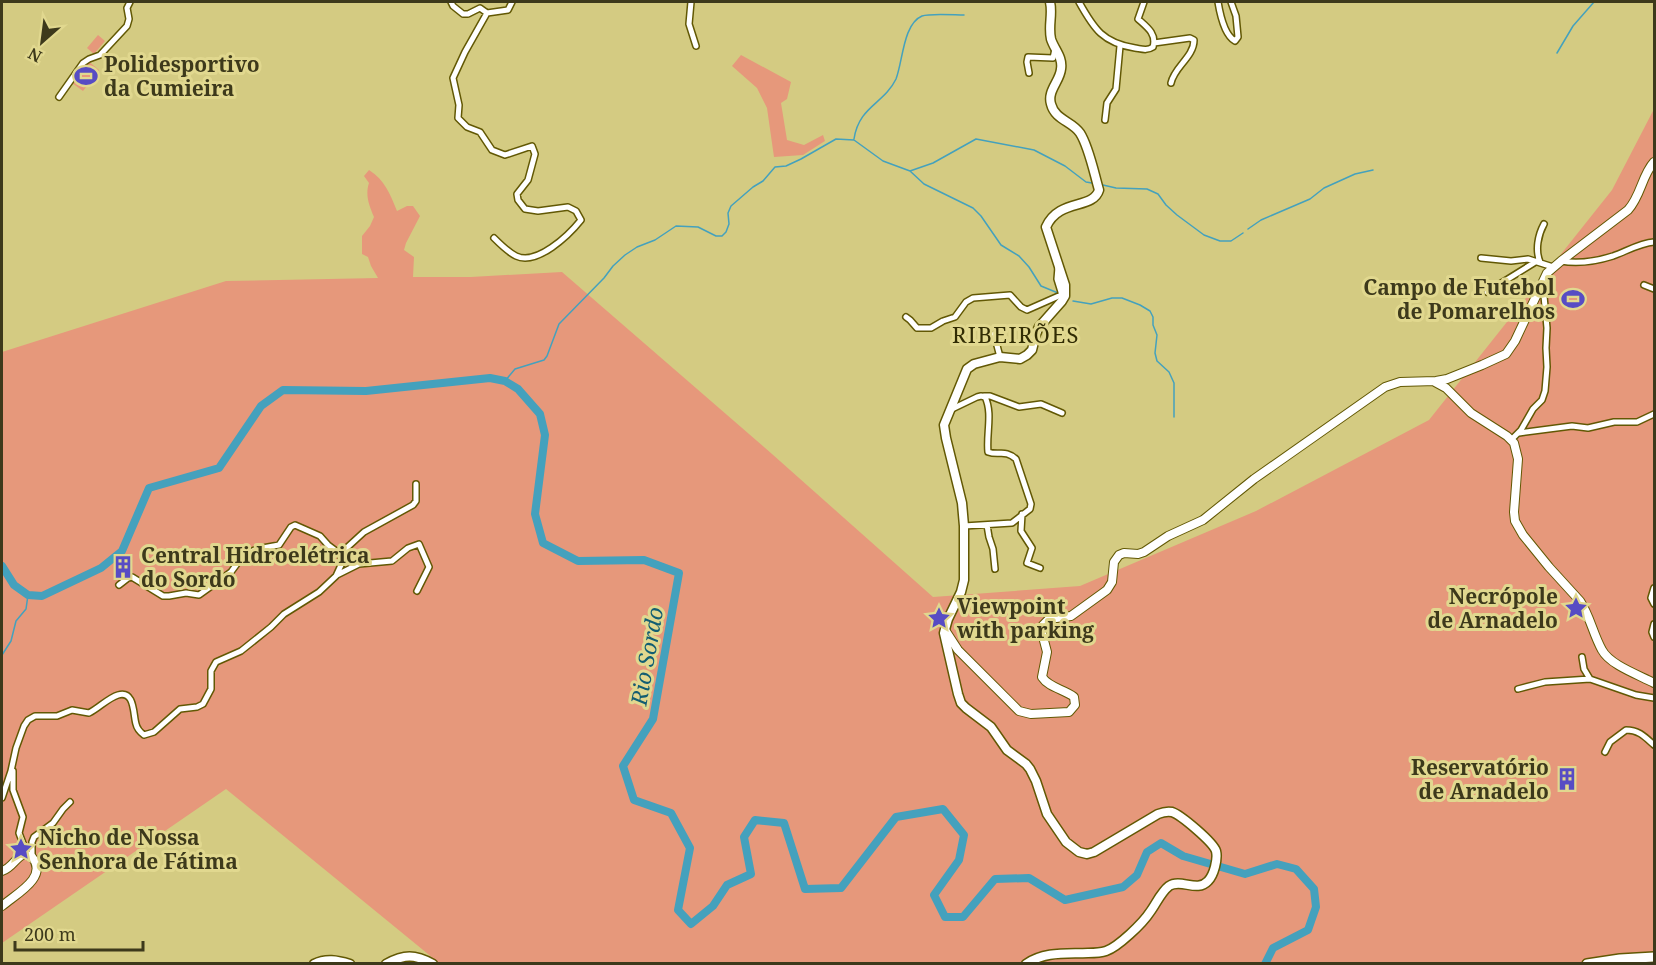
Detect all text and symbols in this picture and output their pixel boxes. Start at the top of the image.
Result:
north arrow [12,12,72,72]
text: N [24,42,46,68]
place label: Polidesportivo da Cumieira [104,50,260,102]
sports icon: Polidesportivo da Cumieira [73,63,99,89]
place label: Campo de Futebol de Pomarelhos [1363,273,1556,325]
sports icon: Campo de Futebol de Pomarelhos [1560,286,1586,312]
district label: RIBEIRÕES [952,319,1080,349]
place label: Central Hidroelétrica do Sordo [141,541,370,593]
building icon: Central Hidroelétrica do Sordo [110,554,136,580]
place label: Necrópole de Arnadelo [1428,582,1558,634]
place label: Viewpoint with parking [956,592,1094,644]
place icon: Necrópole de Arnadelo [1563,595,1589,621]
water label: Rio Sordo [622,604,669,709]
place icon: Viewpoint with parking [926,605,952,631]
place label: Reservatório de Arnadelo [1411,753,1549,805]
building icon: Reservatório de Arnadelo [1554,766,1580,792]
place label: Nicho de Nossa Senhora de Fátima [39,823,238,875]
place icon: Nicho de Nossa Senhora de Fátima [8,836,34,862]
scale bar [15,914,142,952]
text: 200 m [24,922,76,946]

